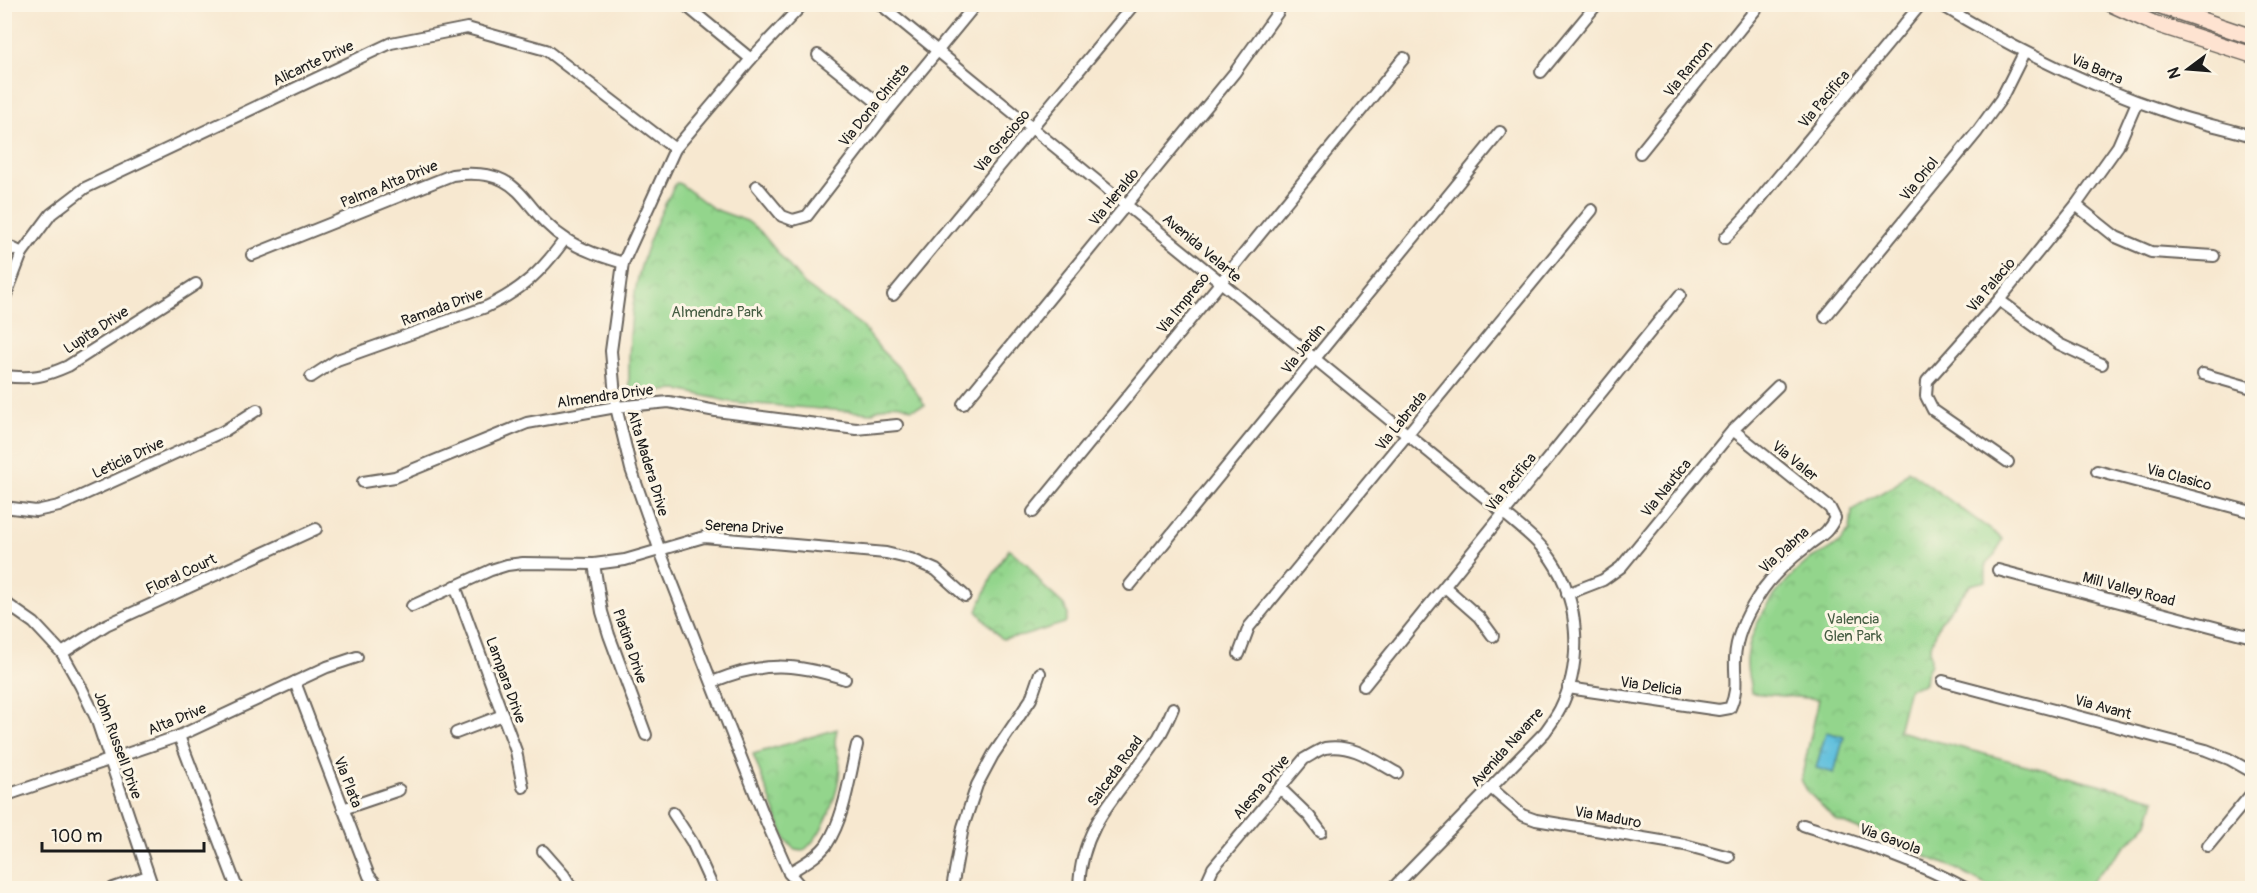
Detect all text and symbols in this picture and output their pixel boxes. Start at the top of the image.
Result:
street label: Alicante Drive [270,36,357,90]
street label: Via Ramon [1660,37,1717,101]
north arrow [2158,39,2218,99]
street label: Via Barra [2068,50,2126,89]
street label: Via Dona Christa [835,60,914,151]
text: N [2163,65,2186,81]
street label: Via Pacifica [1795,66,1854,132]
street label: Via Gracioso [970,106,1034,177]
street label: Via Oriol [1896,153,1943,205]
street label: Palma Alta Drive [338,156,441,213]
street label: Via Heraldo [1085,164,1144,230]
street label: Avenida Velarte [1158,210,1245,287]
street label: Via Palacio [1963,254,2020,316]
street label: Via Impreso [1153,269,1214,338]
street label: Ramada Drive [399,284,486,331]
street label: Lupita Drive [60,302,133,359]
park label: Almendra Park [671,303,763,322]
street label: Via Jardin [1277,320,1329,378]
street label: Almendra Drive [556,380,655,413]
street label: Via Labrada [1372,388,1431,455]
street label: Alta Madera Drive [622,408,673,519]
street label: Leticia Drive [89,433,168,483]
street label: Via Valer [1768,437,1822,486]
street label: Via Pacifica [1482,449,1541,516]
street label: Via Nautica [1637,455,1696,521]
street label: Via Clasico [2144,460,2214,495]
street label: Serena Drive [704,516,785,539]
street label: Via Dabna [1755,523,1813,578]
street label: Floral Court [143,549,221,599]
street label: Mill Valley Road [2080,568,2177,611]
street label: Platina Drive [608,606,651,687]
park label: Valencia Glen Park [1824,610,1883,646]
street label: Lampara Drive [481,634,530,726]
street label: Via Delicia [1619,673,1683,700]
street label: John Russell Drive [89,689,146,802]
street label: Via Avant [2072,691,2134,724]
street label: Alta Drive [145,699,210,740]
street label: Avenida Navarre [1467,703,1548,791]
street label: Salceda Road [1083,732,1147,810]
street label: Alesna Drive [1229,751,1294,823]
street label: Via Plata [329,754,366,810]
street label: Via Maduro [1573,802,1643,833]
scale bar [42,815,204,853]
street label: Via Gavola [1856,820,1923,859]
text: 100 m [51,825,103,848]

